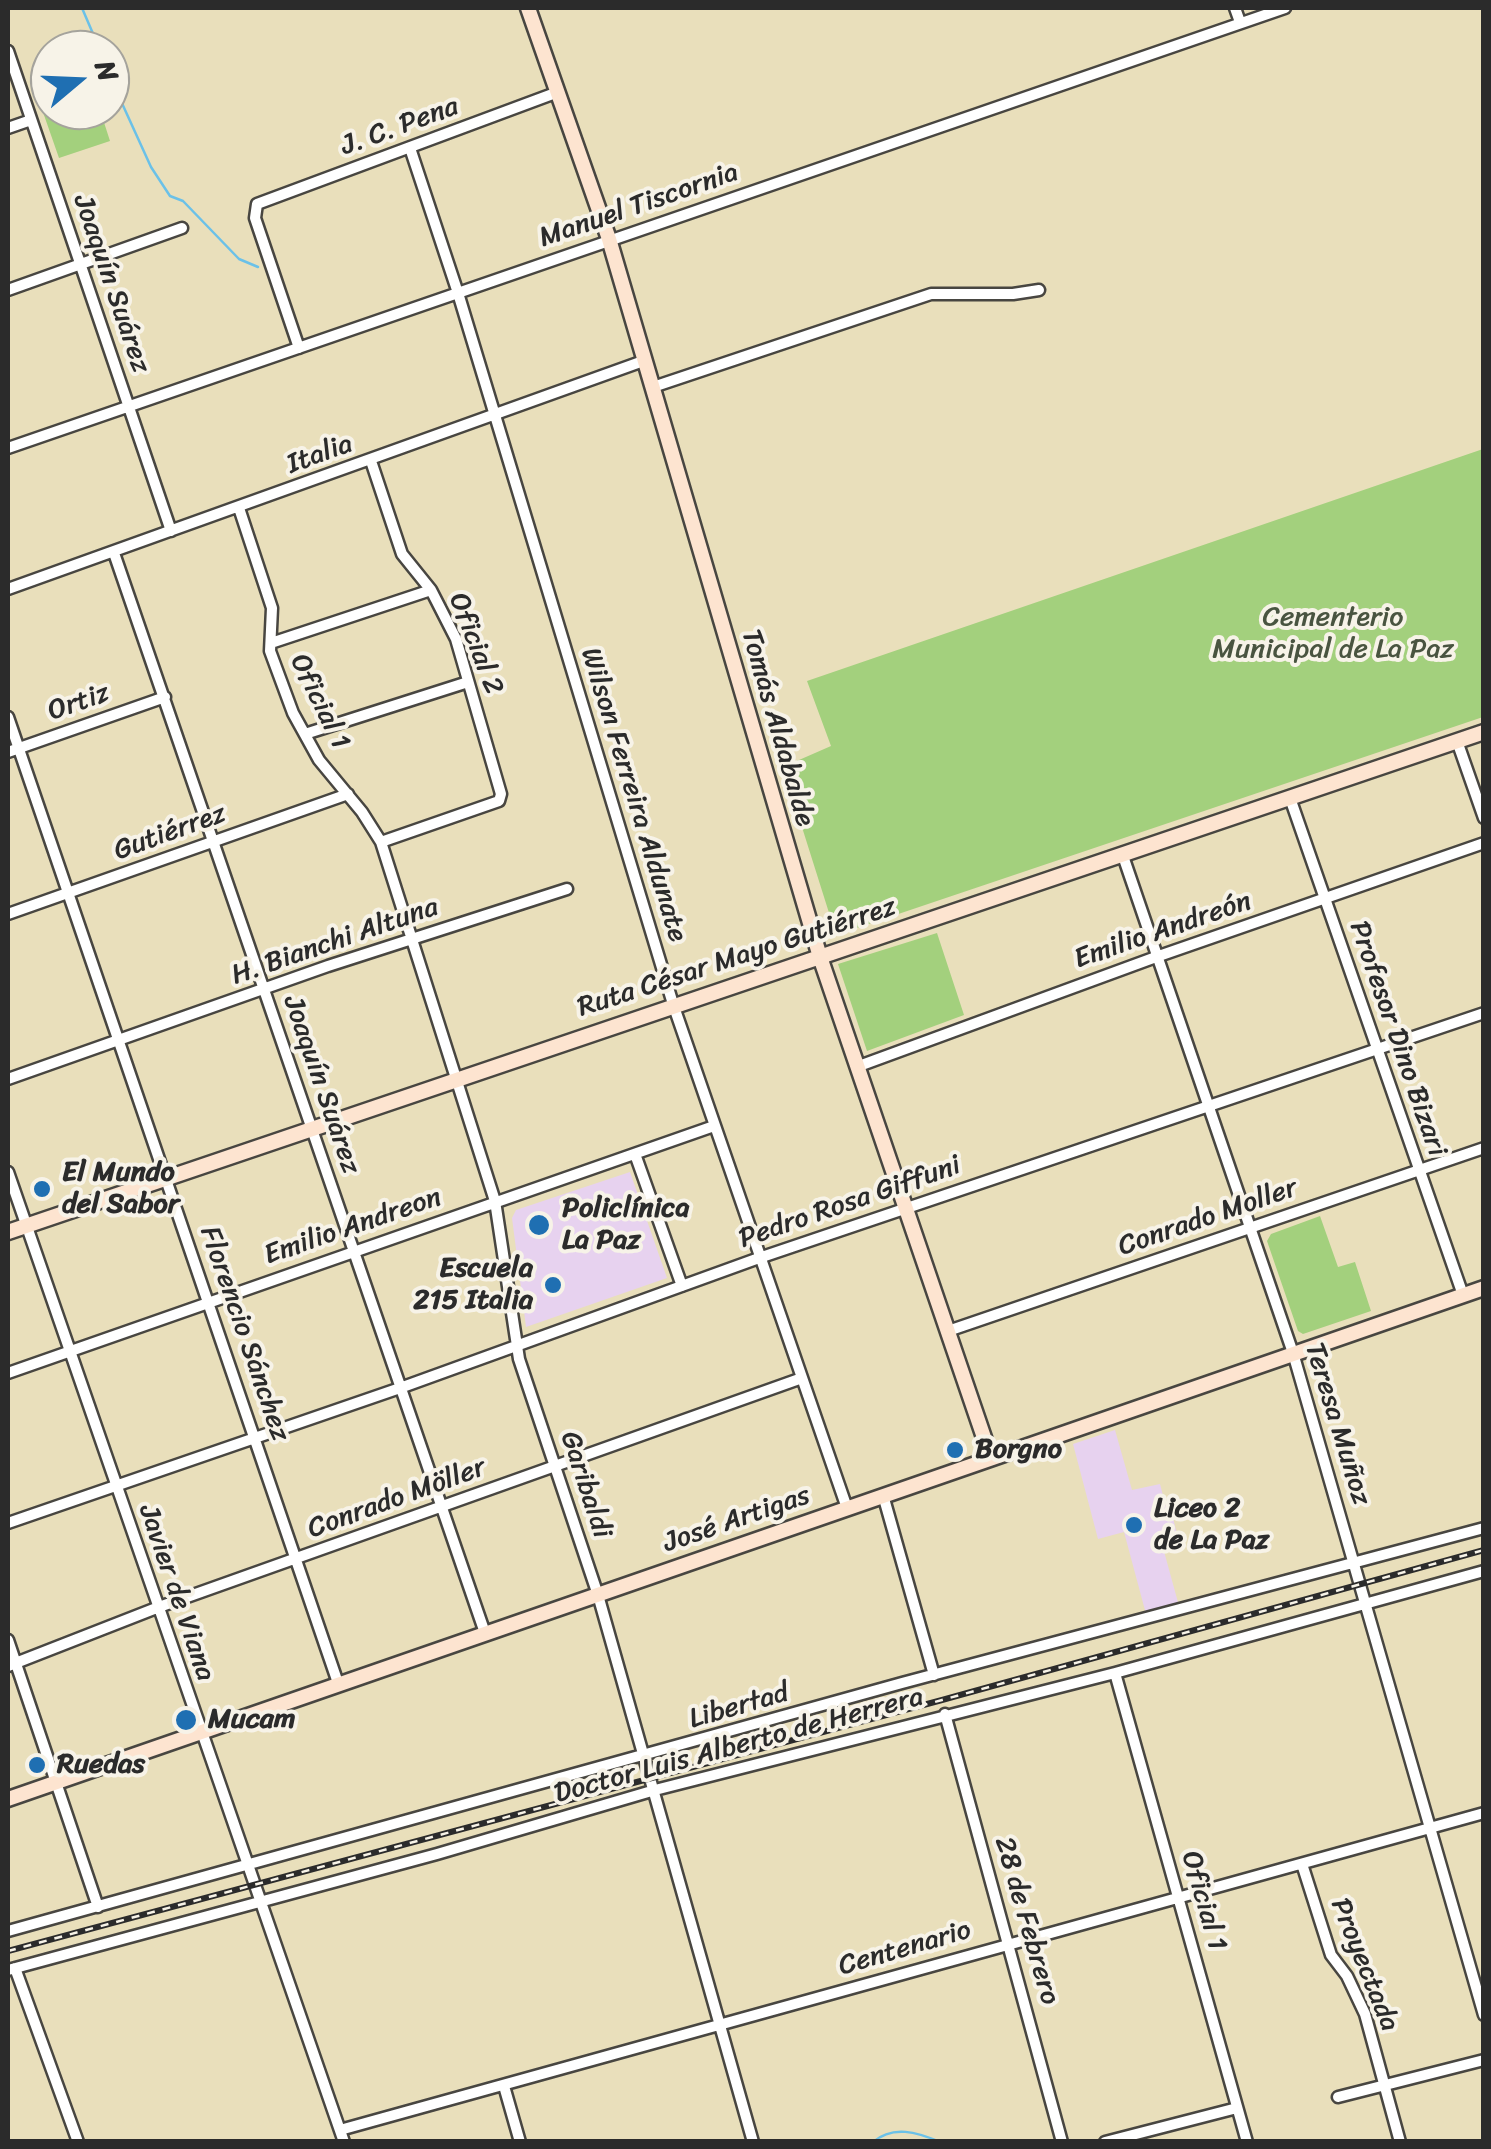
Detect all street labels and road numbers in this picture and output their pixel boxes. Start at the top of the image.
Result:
street label: J. C. Pena [337,90,463,164]
street label: Manuel Tiscornia [535,156,743,256]
street label: Joaquín Suárez [65,191,157,377]
street label: Italia [283,428,357,482]
street label: Oficial 2 [440,588,510,700]
street label: Tomás Aldabalde [733,626,821,830]
street label: Wilson Ferreira Aldunate [572,644,694,946]
street label: Oficial 1 [282,649,356,755]
street label: Ortiz [44,677,114,729]
street label: Gutiérrez [109,797,231,869]
street label: Emilio Andreón [1070,885,1256,977]
street label: H. Bianchi Altuna [227,891,443,993]
street label: Ruta César Mayo Gutiérrez [574,891,900,1025]
street label: Profesor Dino Bizari [1341,917,1453,1161]
street label: Joaquín Suárez [275,992,367,1178]
street label: Pedro Rosa Giffuni [735,1149,965,1257]
street label: Conrado Moller [1114,1172,1302,1264]
street label: Emilio Andreon [260,1181,446,1273]
street label: Florencio Sánchez [192,1222,296,1446]
street label: Teresa Muñoz [1296,1339,1378,1509]
street label: Garibaldi [552,1427,618,1543]
street label: Conrado Möller [303,1451,491,1547]
street label: José Artigas [659,1479,815,1561]
street label: Javier de Viana [130,1500,222,1686]
street label: Libertad [685,1677,793,1737]
street label: Doctor Luis Alberto de Herrera [551,1681,927,1811]
street label: 28 de Febrero [986,1833,1066,2009]
street label: Oficial 1 [1173,1847,1233,1955]
street label: Proyectada [1322,1893,1406,2037]
street label: Centenario [835,1914,975,1984]

